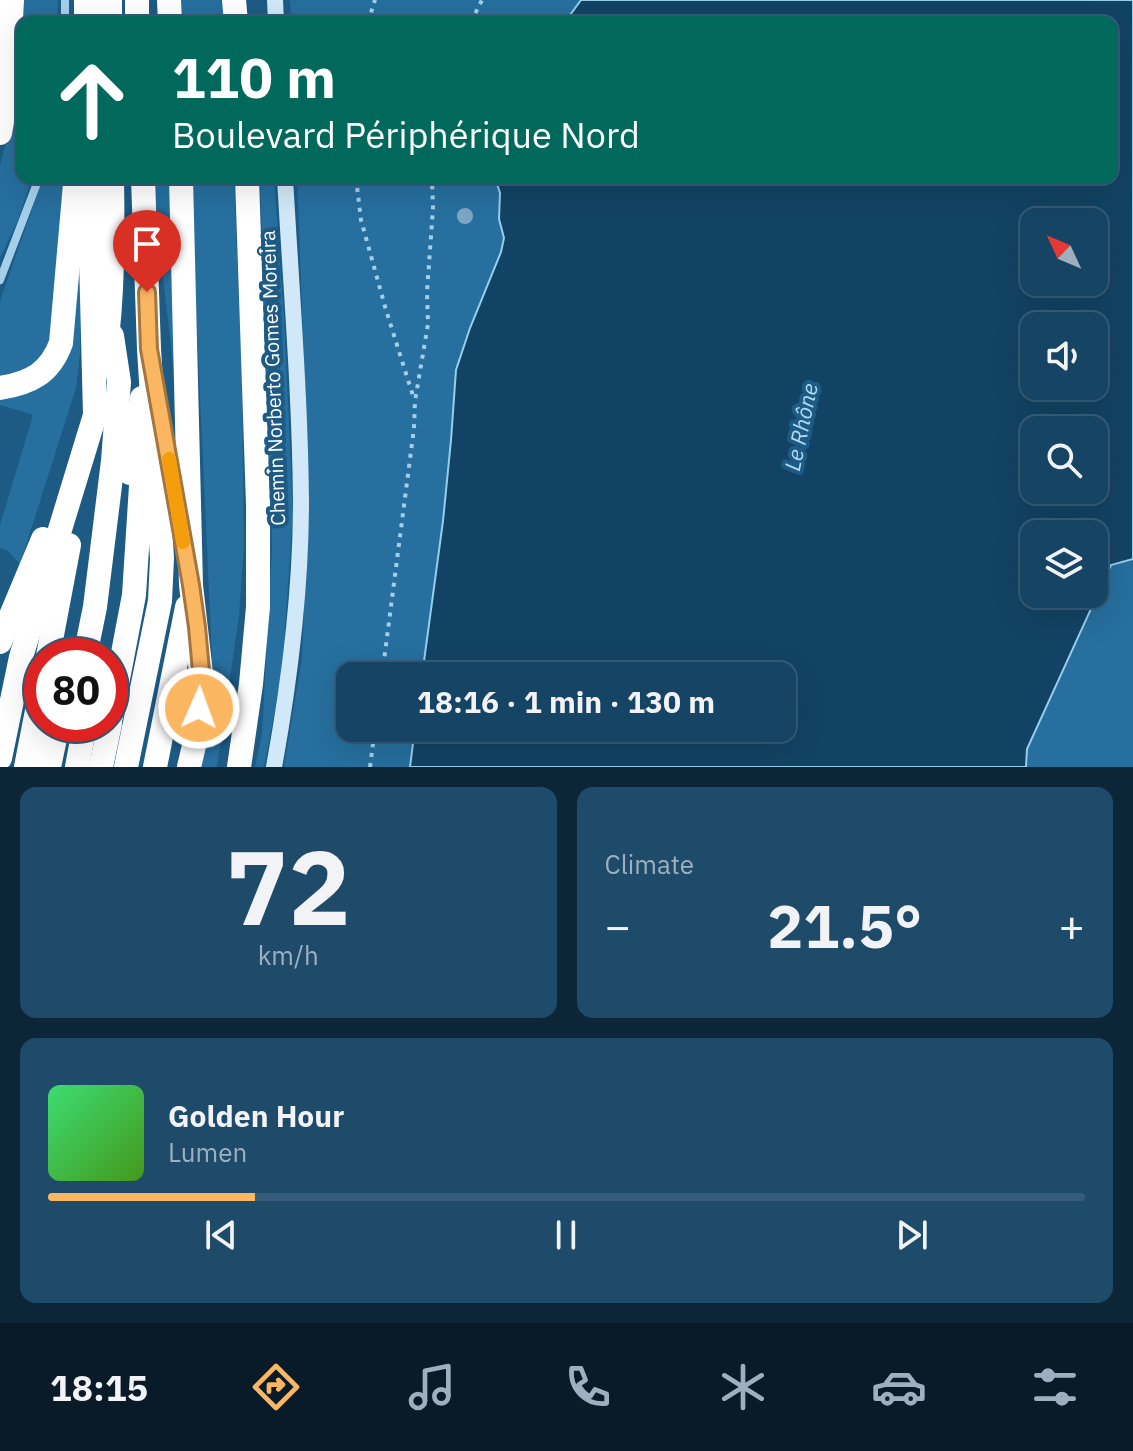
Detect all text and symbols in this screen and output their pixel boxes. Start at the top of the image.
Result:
text: 110 m [172,41,336,113]
icon: ahead [40,48,144,152]
text: Boulevard Périphérique Nord [172,111,640,158]
north arrow [1020,208,1108,296]
map controls [1020,208,1108,608]
pin [113,210,181,292]
icon: arrive [125,222,169,266]
street label: Chemin Norberto Gomes Moreira [254,230,291,526]
button: sound [1020,312,1108,400]
water label: Le Rhône [777,380,824,473]
button: search [1020,416,1108,504]
button: layers [1020,520,1108,608]
speed limit sign: 80 [24,638,128,742]
position arrow [157,666,241,750]
text: 18:16 · 1 min · 130 m [417,682,715,721]
text: 72 [226,818,351,954]
text: Climate [605,847,694,881]
text: 21.5° [767,886,922,965]
text: − [605,897,631,954]
text: + [1059,897,1085,954]
text: km/h [258,938,319,972]
text: Golden Hour [168,1096,344,1135]
text: Lumen [168,1135,247,1169]
icon: previous [199,1213,243,1257]
icon: pause [544,1213,588,1257]
icon: next [890,1213,934,1257]
icon: directions [248,1359,304,1415]
icon: music [404,1359,460,1415]
icon: phone [560,1359,616,1415]
icon: climate [715,1359,771,1415]
icon: car [871,1359,927,1415]
icon: filters [1027,1359,1083,1415]
text: 18:15 [50,1364,148,1411]

